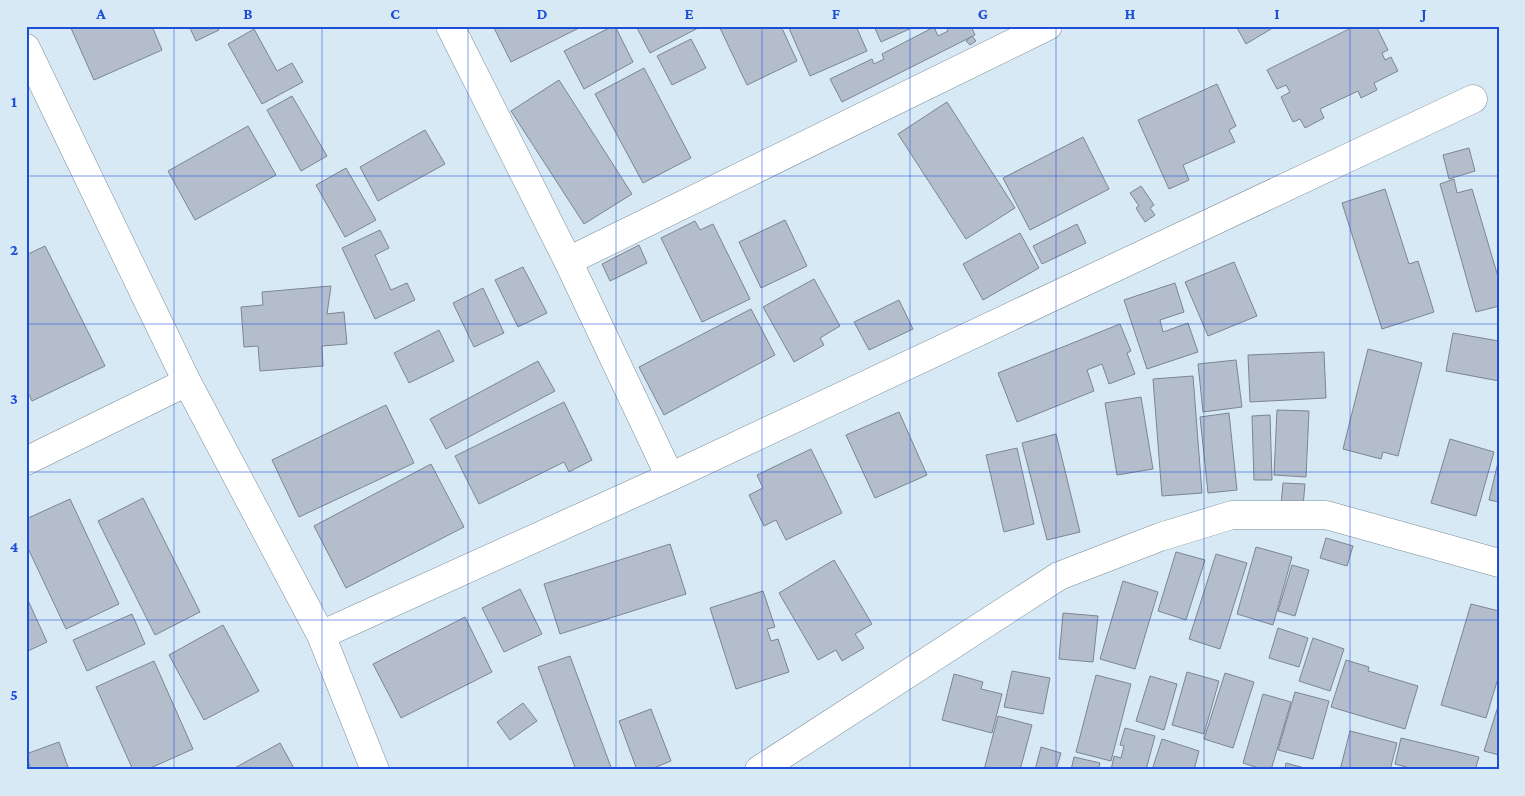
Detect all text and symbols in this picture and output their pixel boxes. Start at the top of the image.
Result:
text: A [95,5,106,22]
text: B [243,5,253,22]
text: C [390,5,400,22]
text: D [536,5,548,22]
text: E [684,5,694,22]
text: F [832,5,841,22]
text: G [978,5,988,22]
text: H [1125,5,1136,22]
text: I [1274,5,1280,22]
text: J [1419,5,1427,22]
text: 1 [11,93,17,110]
text: 2 [10,241,18,258]
text: 3 [10,390,18,407]
text: 4 [10,538,19,555]
text: 5 [10,686,18,703]

